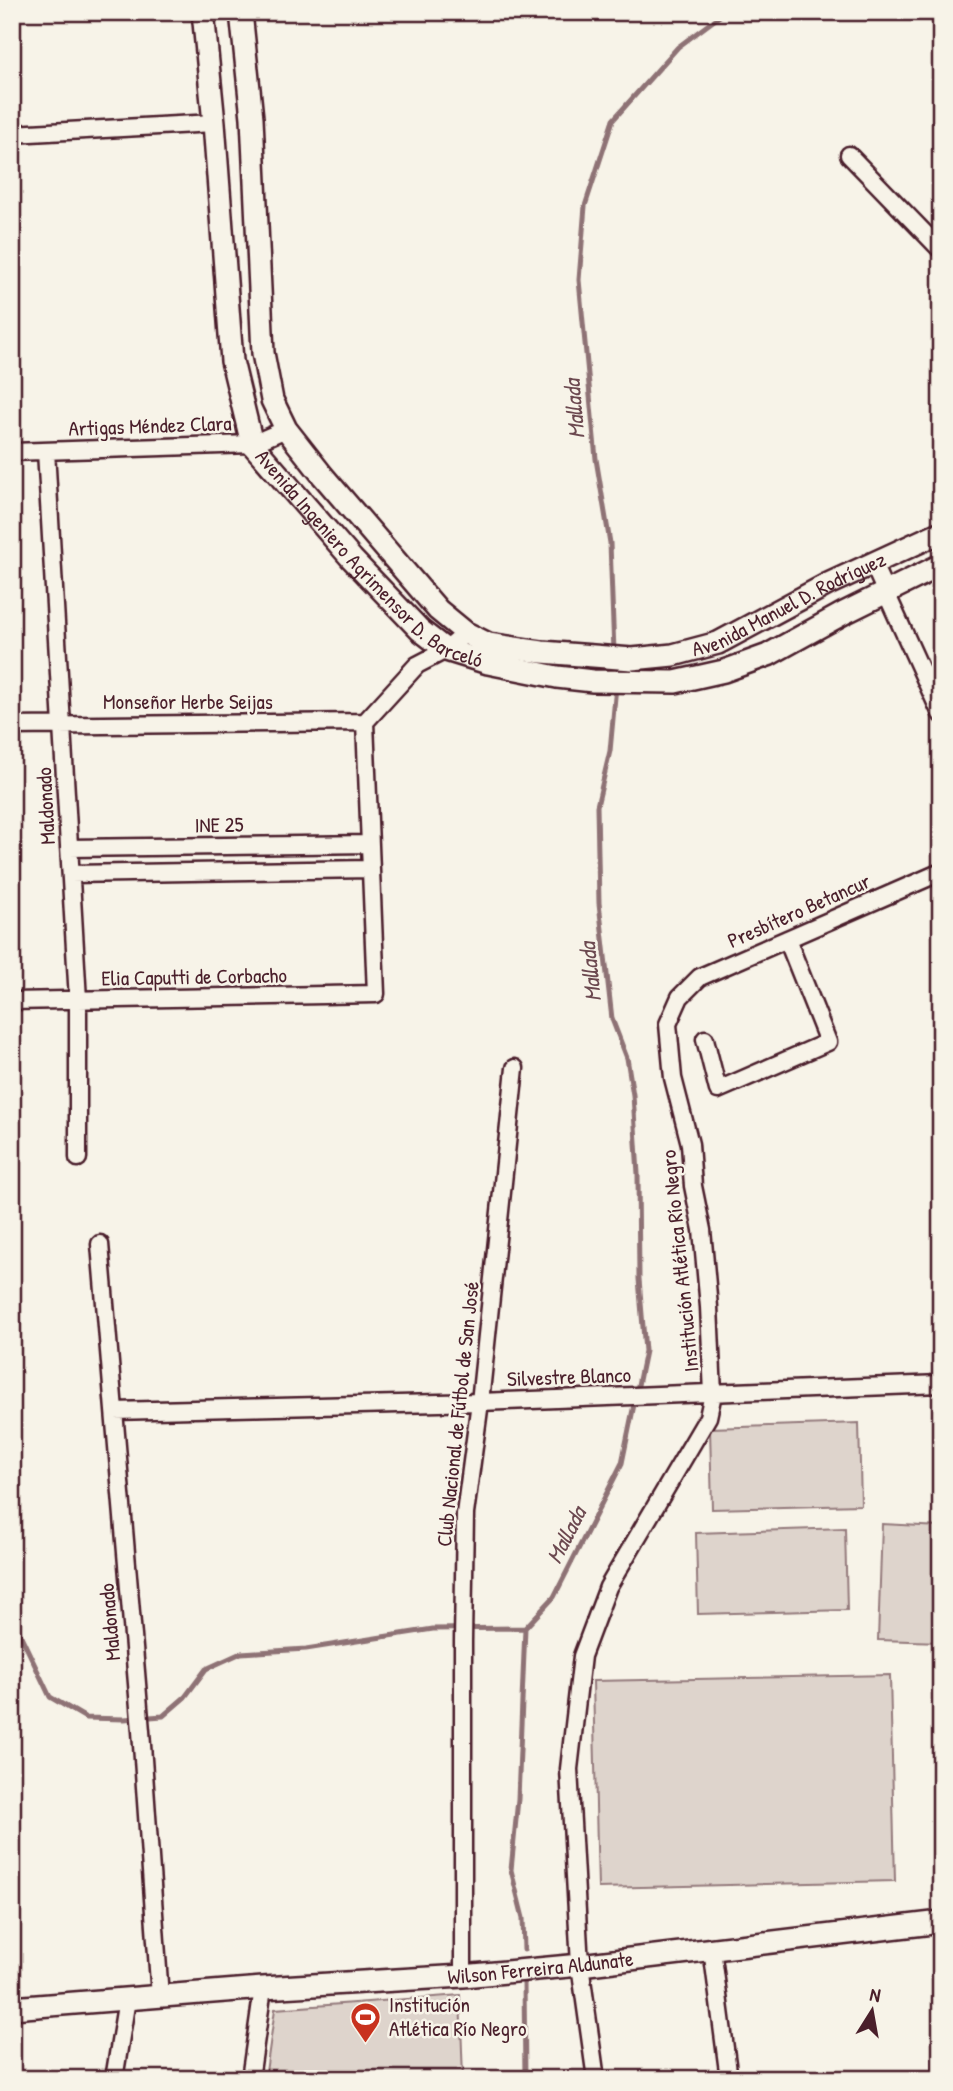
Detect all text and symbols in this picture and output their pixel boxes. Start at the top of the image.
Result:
water label: Mallada [555,376,592,440]
street label: Artigas Méndez Clara [68,408,232,443]
street label: Avenida Ingeniero Agrimensor D. Barceló [249,443,486,675]
street label: Avenida Manuel D. Rodríguez [689,544,890,663]
street label: Monseñor Herbe Seijas [103,687,273,716]
street label: Maldonado [29,767,62,845]
street label: INE 25 [194,810,244,839]
street label: Presbítero Betancur [723,866,875,955]
water label: Mallada [571,939,608,1003]
street label: Elia Caputti de Corbacho [101,960,287,993]
street label: Institución Atlética Río Negro [653,1149,706,1374]
street label: Club Nacional de Fútbol de San José [429,1280,486,1548]
street label: Silvestre Blanco [507,1360,631,1393]
water label: Mallada [538,1499,594,1568]
street label: Maldonado [92,1582,127,1662]
street label: Wilson Ferreira Aldunate [447,1944,635,1991]
north arrow [838,1976,908,2046]
text: N [868,1981,883,2008]
place label: Institución Atlética Río Negro [389,1990,527,2043]
sports icon: Institución Atlética Río Negro [349,2000,383,2044]

